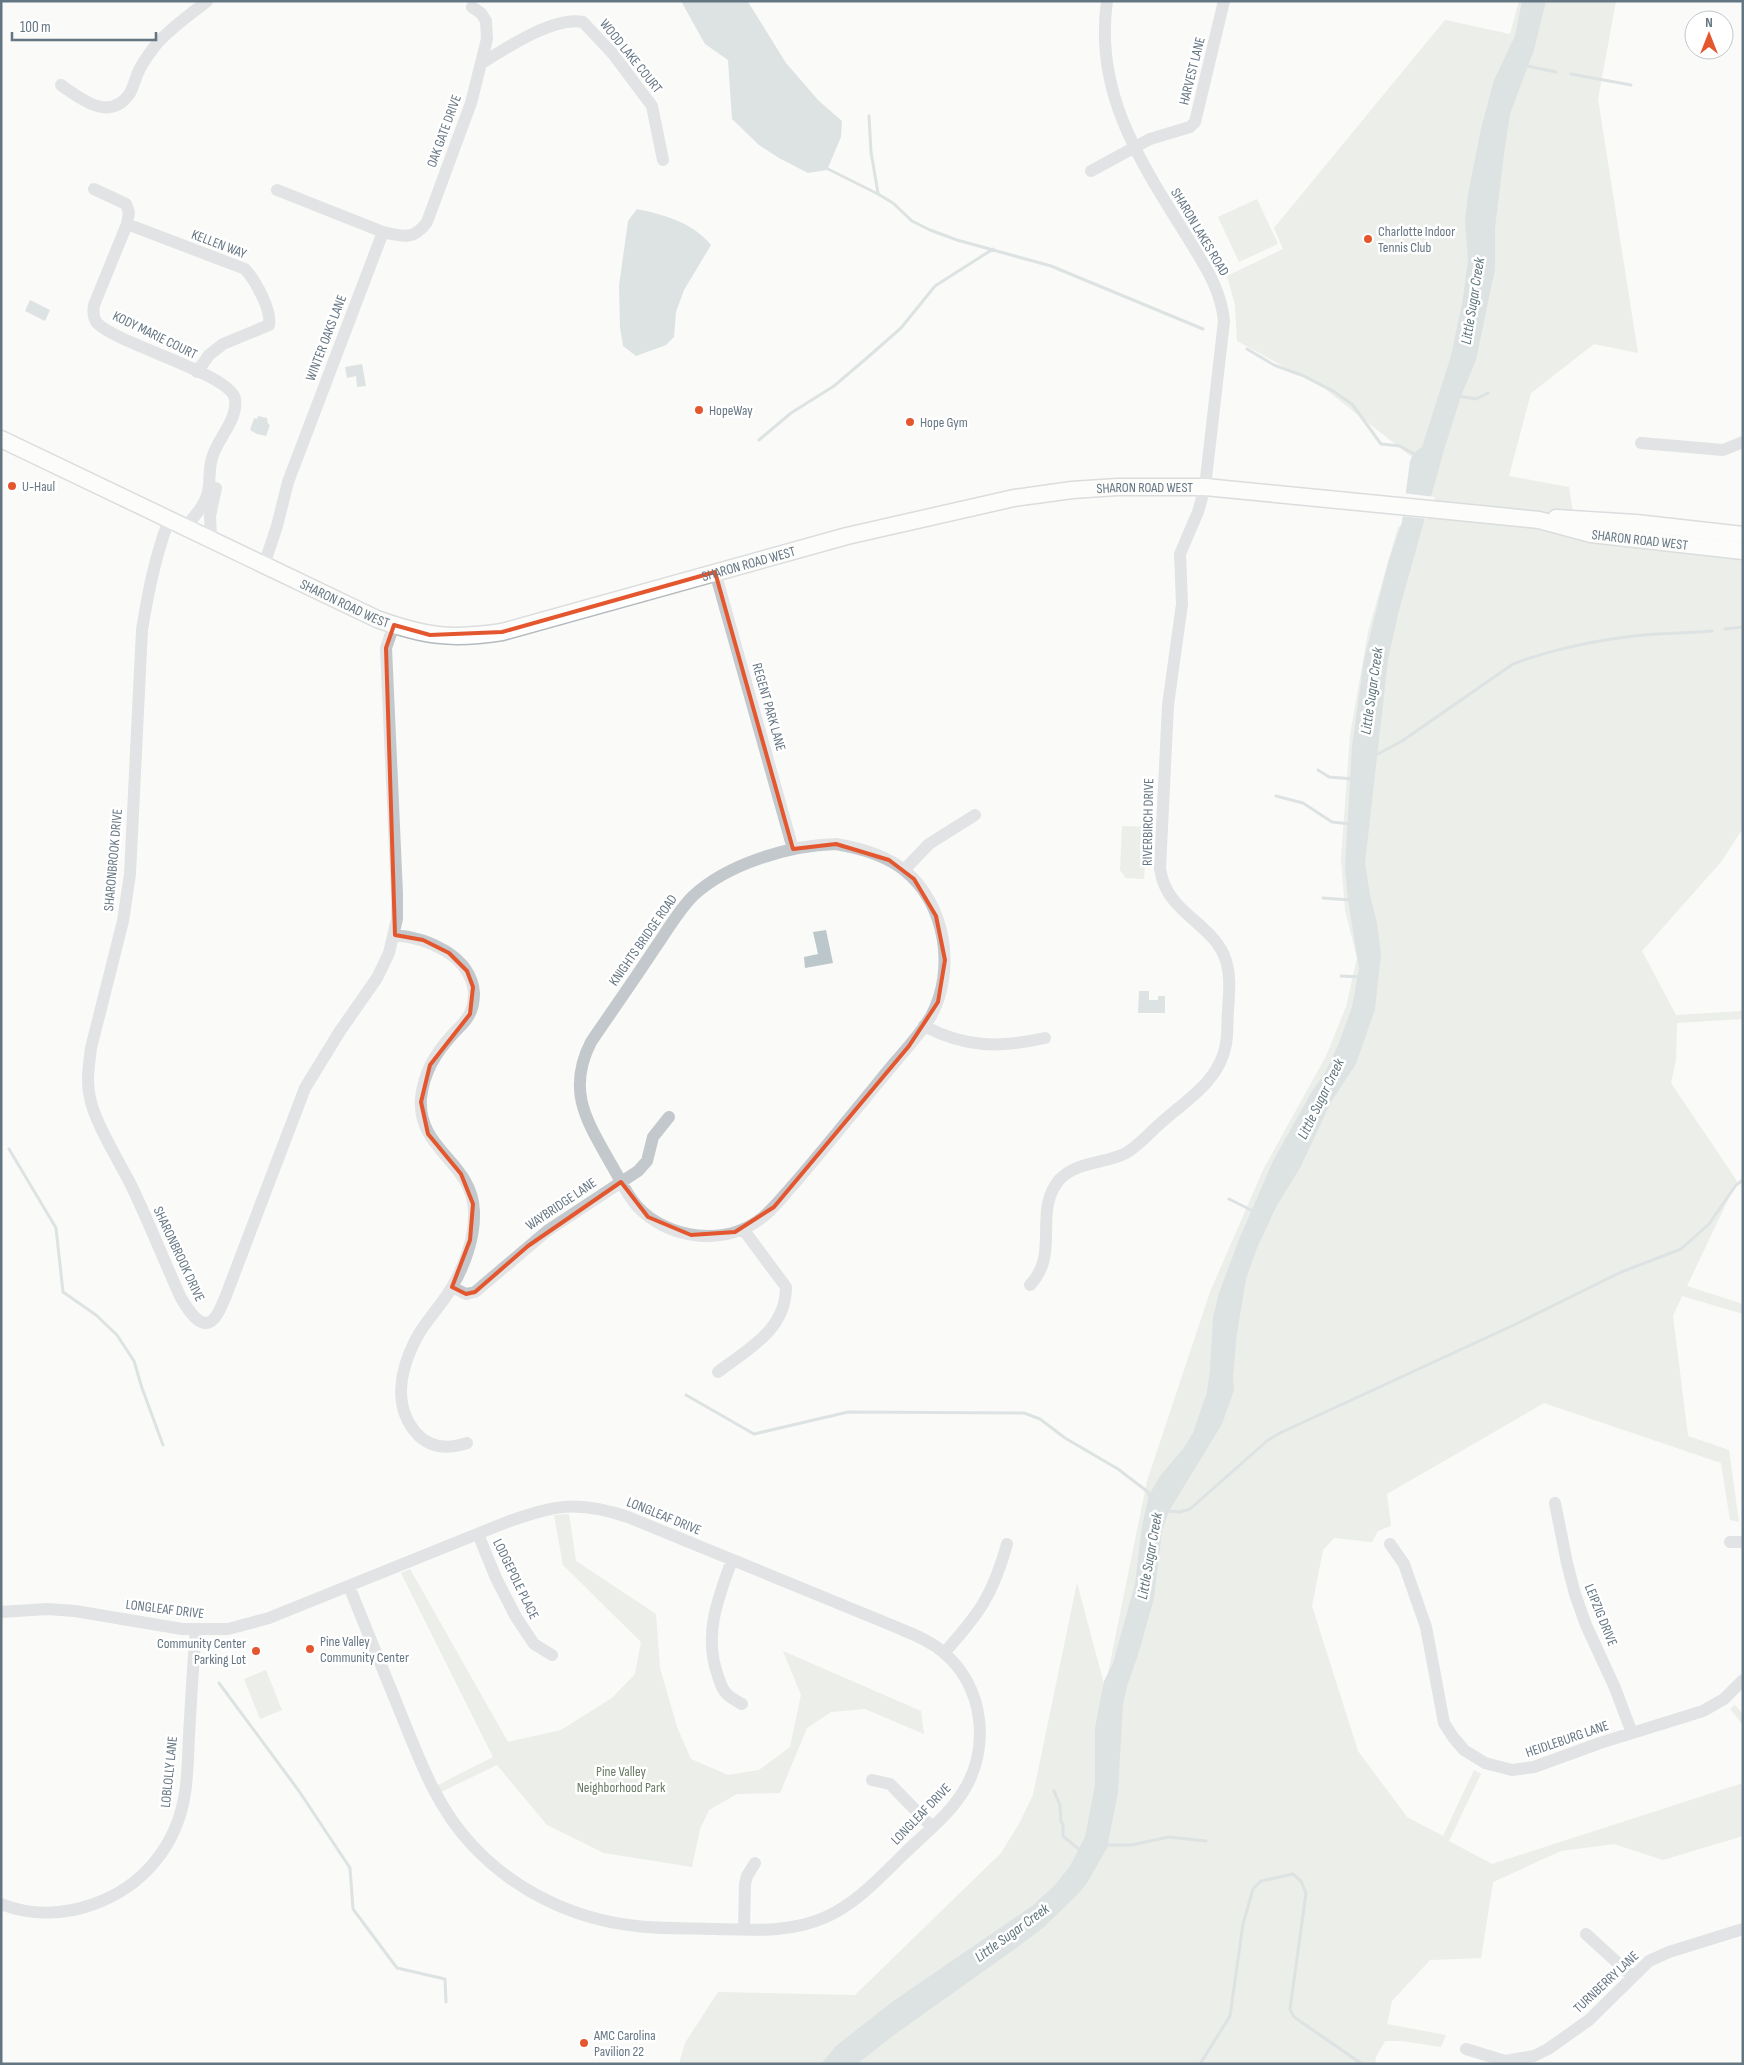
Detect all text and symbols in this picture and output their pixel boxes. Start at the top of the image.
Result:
scale bar [12,10,156,42]
north arrow [1684,10,1734,60]
text: N [1705,14,1713,31]
street label: WOOD LAKE COURT [596,16,666,97]
text: 100 m [20,18,51,37]
street label: HARVEST LANE [1175,35,1209,107]
street label: OAK GATE DRIVE [423,92,465,170]
street label: SHARON LAKES ROAD [1167,185,1233,279]
place label: Charlotte Indoor Tennis Club [1378,223,1455,256]
street label: KELLEN WAY [189,226,249,262]
marker: Charlotte Indoor Tennis Club [1362,233,1374,245]
water label: Little Sugar Creek [1457,256,1489,346]
street label: WINTER OAKS LANE [302,292,350,383]
street label: KODY MARIE COURT [110,307,200,363]
place label: HopeWay [709,402,753,419]
marker: HopeWay [693,404,705,416]
place label: Hope Gym [920,414,968,431]
marker: Hope Gym [904,416,916,428]
place label: U-Haul [22,478,55,495]
street label: SHARON ROAD WEST [1096,479,1193,497]
marker: U-Haul [6,480,18,492]
street label: SHARON ROAD WEST [1591,526,1689,553]
street label: SHARON ROAD WEST [700,542,797,585]
street label: SHARON ROAD WEST [297,575,392,631]
water label: Little Sugar Creek [1356,646,1388,736]
street label: REGENT PARK LANE [748,661,790,753]
street label: RIVERBIRCH DRIVE [1139,778,1157,866]
street label: SHARONBROOK DRIVE [100,808,126,912]
street label: KNIGHTS BRIDGE ROAD [605,891,681,989]
water label: Little Sugar Creek [1293,1055,1349,1143]
street label: WAYBRIDGE LANE [522,1174,600,1234]
street label: SHARONBROOK DRIVE [150,1204,209,1304]
street label: LONGLEAF DRIVE [624,1493,704,1539]
water label: Little Sugar Creek [1133,1511,1167,1601]
street label: LODGEPOLE PLACE [489,1536,543,1622]
street label: LEIPZIG DRIVE [1581,1581,1621,1649]
street label: LONGLEAF DRIVE [125,1596,205,1622]
place label: Pine Valley Community Center [320,1633,409,1666]
place label: Community Center Parking Lot [157,1635,246,1668]
marker: Pine Valley Community Center [304,1643,316,1655]
marker: Community Center Parking Lot [250,1645,262,1657]
street label: HEIDLEBURG LANE [1523,1717,1611,1761]
street label: LOBLOLLY LANE [157,1735,181,1809]
park label: Pine Valley Neighborhood Park [577,1763,666,1796]
street label: LONGLEAF DRIVE [888,1780,955,1848]
water label: Little Sugar Creek [971,1899,1053,1966]
street label: TURNBERRY LANE [1570,1947,1642,2017]
place label: AMC Carolina Pavilion 22 [593,2027,656,2060]
marker: AMC Carolina Pavilion 22 [578,2037,590,2049]

